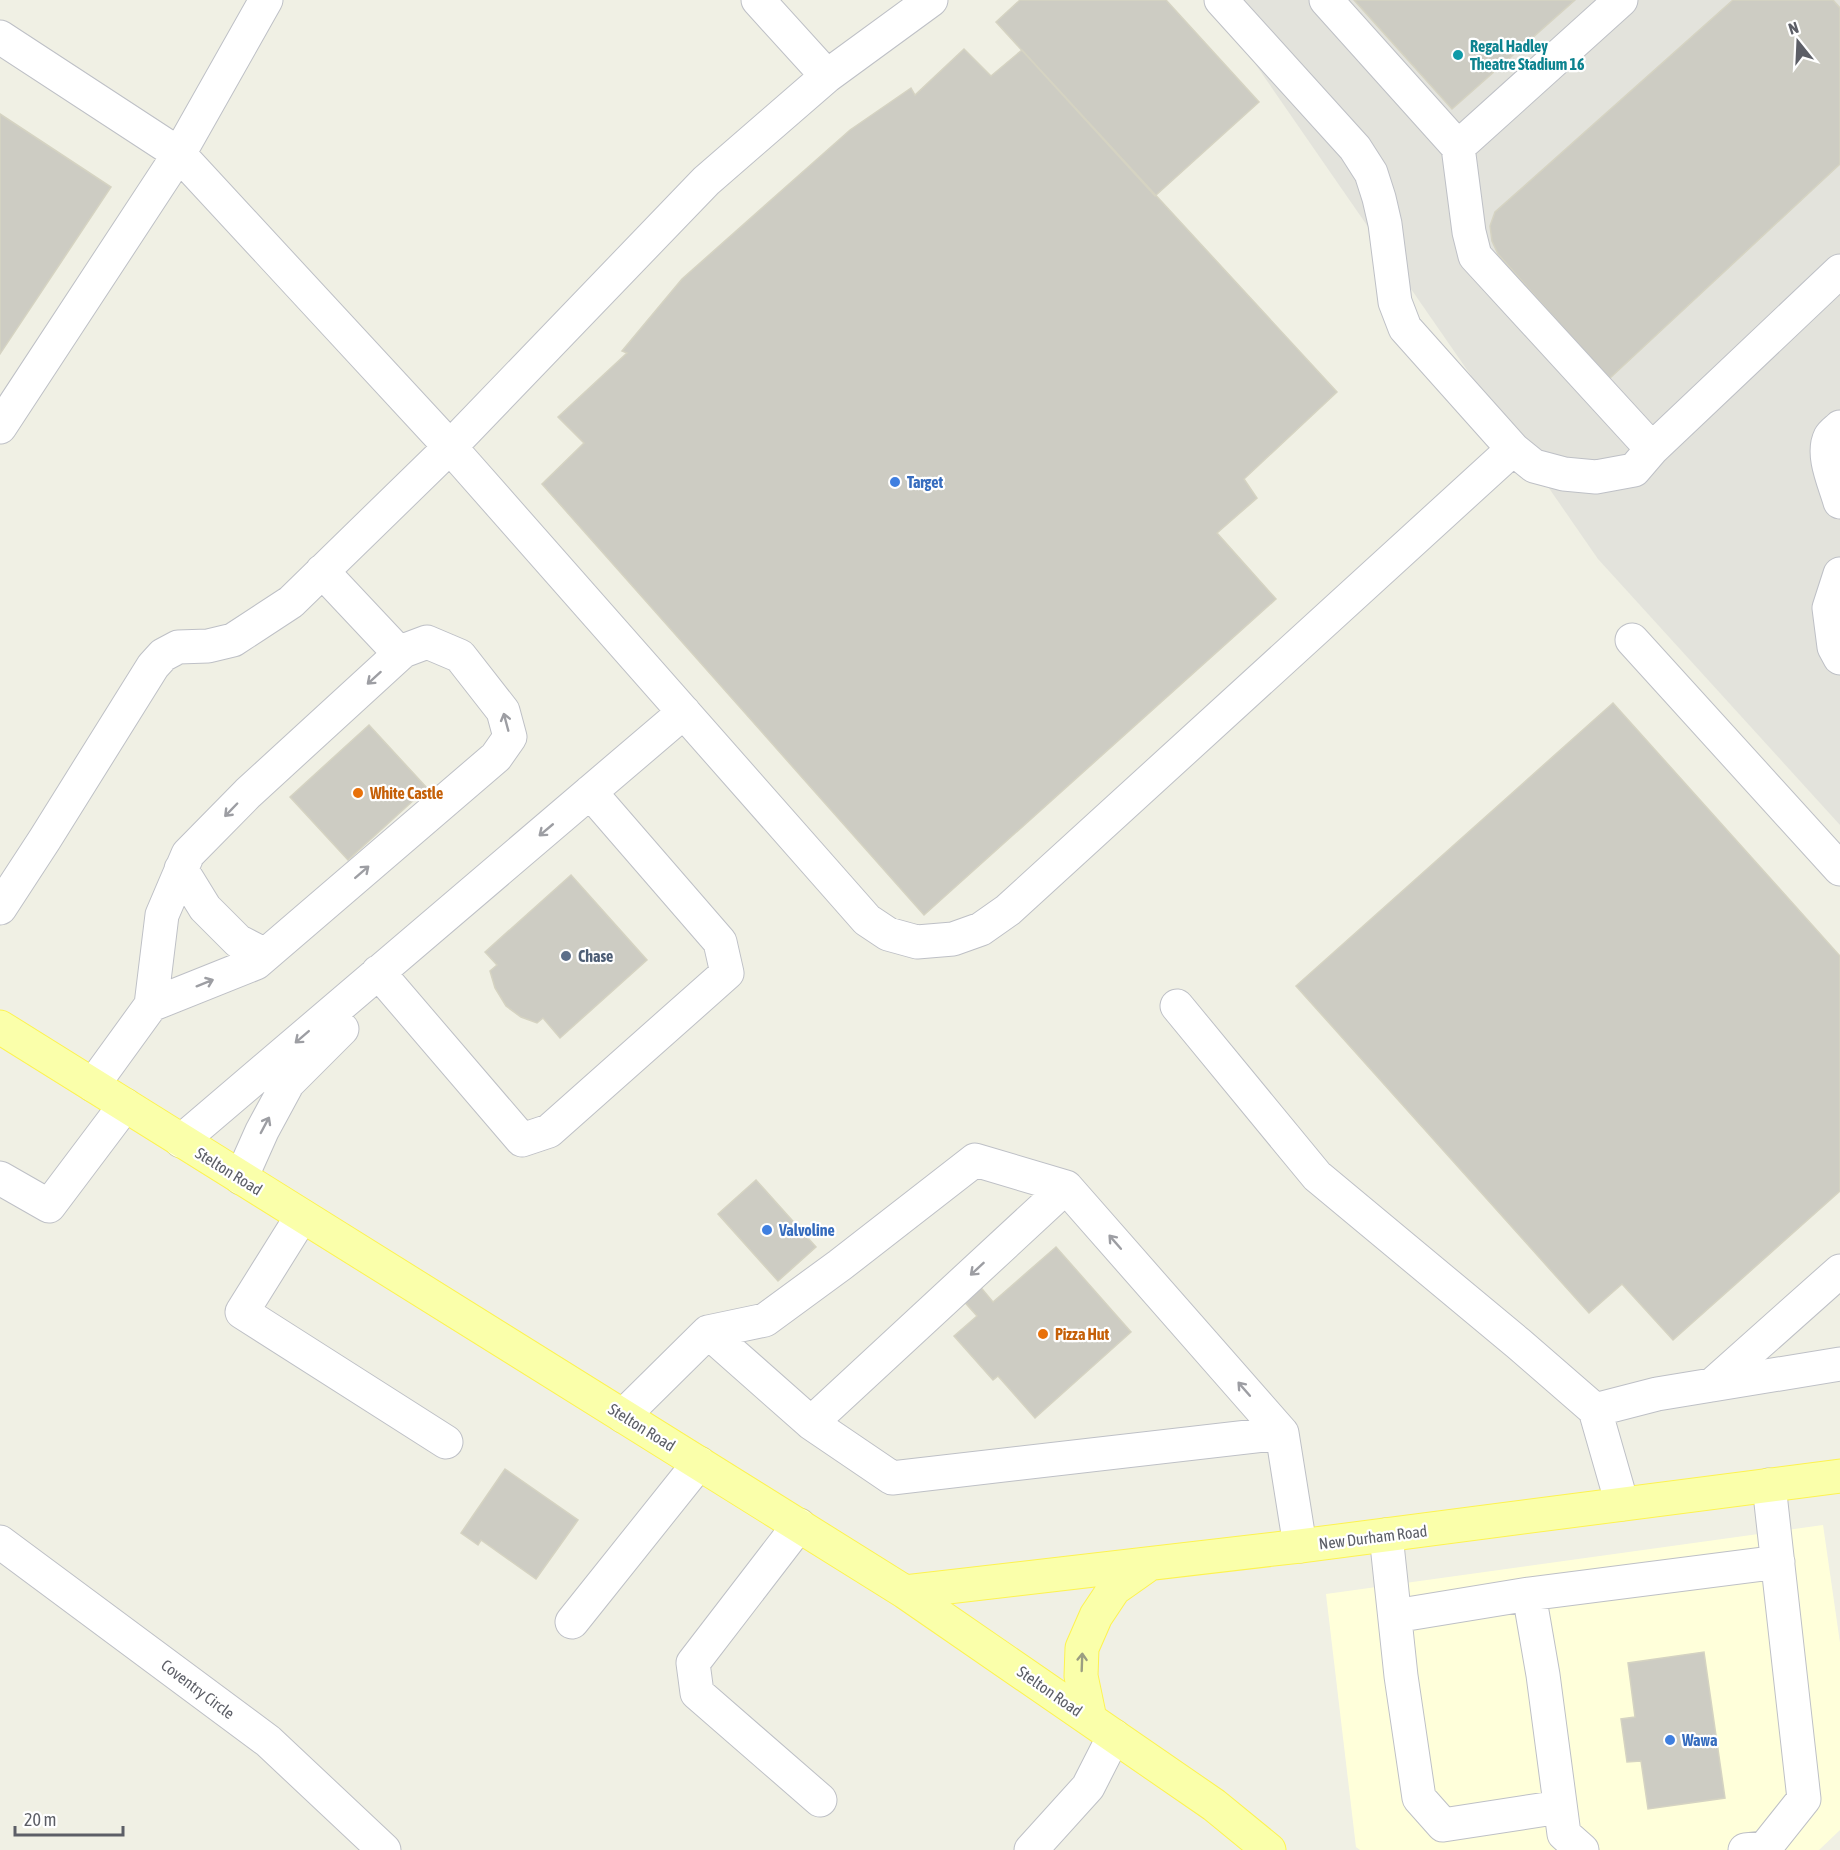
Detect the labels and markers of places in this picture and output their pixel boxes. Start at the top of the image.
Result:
place label: Regal Hadley Theatre Stadium 16 [1470,37,1585,73]
marker: Regal Hadley Theatre Stadium 16 [1451,48,1465,62]
place label: Target [907,473,943,491]
marker: Target [888,475,902,489]
place label: White Castle [369,784,443,802]
marker: White Castle [351,786,365,800]
place label: Chase [578,947,613,965]
marker: Chase [559,949,573,963]
place label: Valvoline [778,1221,835,1239]
marker: Valvoline [760,1223,774,1237]
place label: Pizza Hut [1055,1325,1110,1343]
marker: Pizza Hut [1036,1327,1050,1341]
place label: Wawa [1681,1731,1717,1749]
marker: Wawa [1663,1733,1677,1747]

